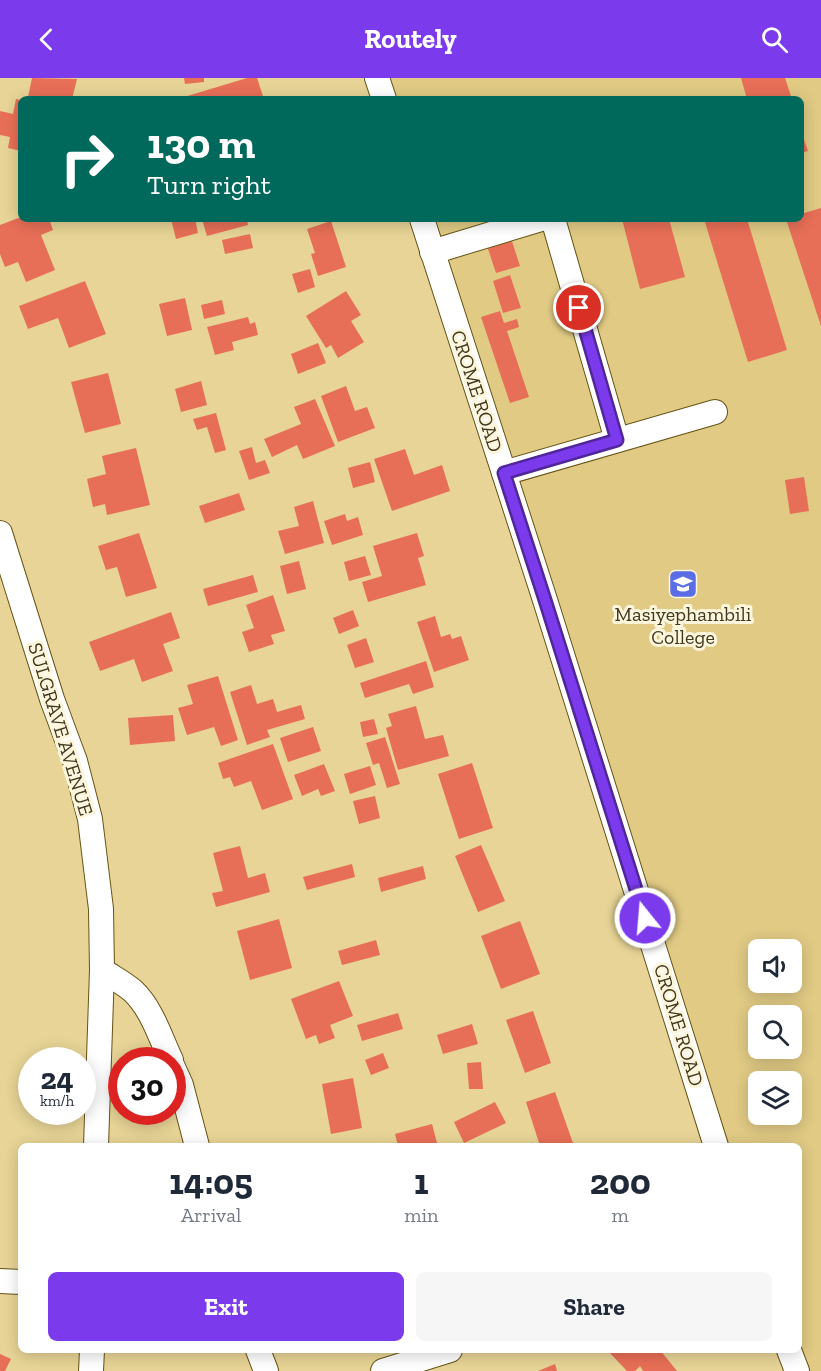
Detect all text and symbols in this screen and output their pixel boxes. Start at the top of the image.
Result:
icon: back [30,23,63,56]
text: Routely [364,23,457,55]
icon: search [758,23,791,56]
text: 130 m [147,118,255,169]
icon: right [48,120,126,198]
text: Turn right [147,169,271,201]
pin [553,282,604,333]
icon: arrive [562,291,595,324]
street label: CROME ROAD [446,327,508,455]
school or university icon: Masiyephambili College [667,568,699,600]
place label: Masiyephambili College [615,602,752,649]
street label: SULGRAVE AVENUE [23,640,99,818]
position arrow [613,886,677,950]
map controls [748,939,802,1125]
button: sound [748,939,802,993]
street label: CROME ROAD [649,961,709,1089]
button: search [748,1005,802,1059]
speed limit sign: 30 [108,1047,186,1125]
text: 24 [40,1061,74,1097]
button: layers [748,1071,802,1125]
text: km/h [40,1092,74,1110]
text: 14:05 [169,1160,253,1203]
text: 1 [414,1160,429,1203]
text: 200 [590,1160,651,1203]
text: Arrival [181,1203,241,1227]
text: min [404,1203,439,1227]
text: m [612,1203,629,1227]
button: Exit [48,1272,404,1341]
button: Share [416,1272,772,1341]

